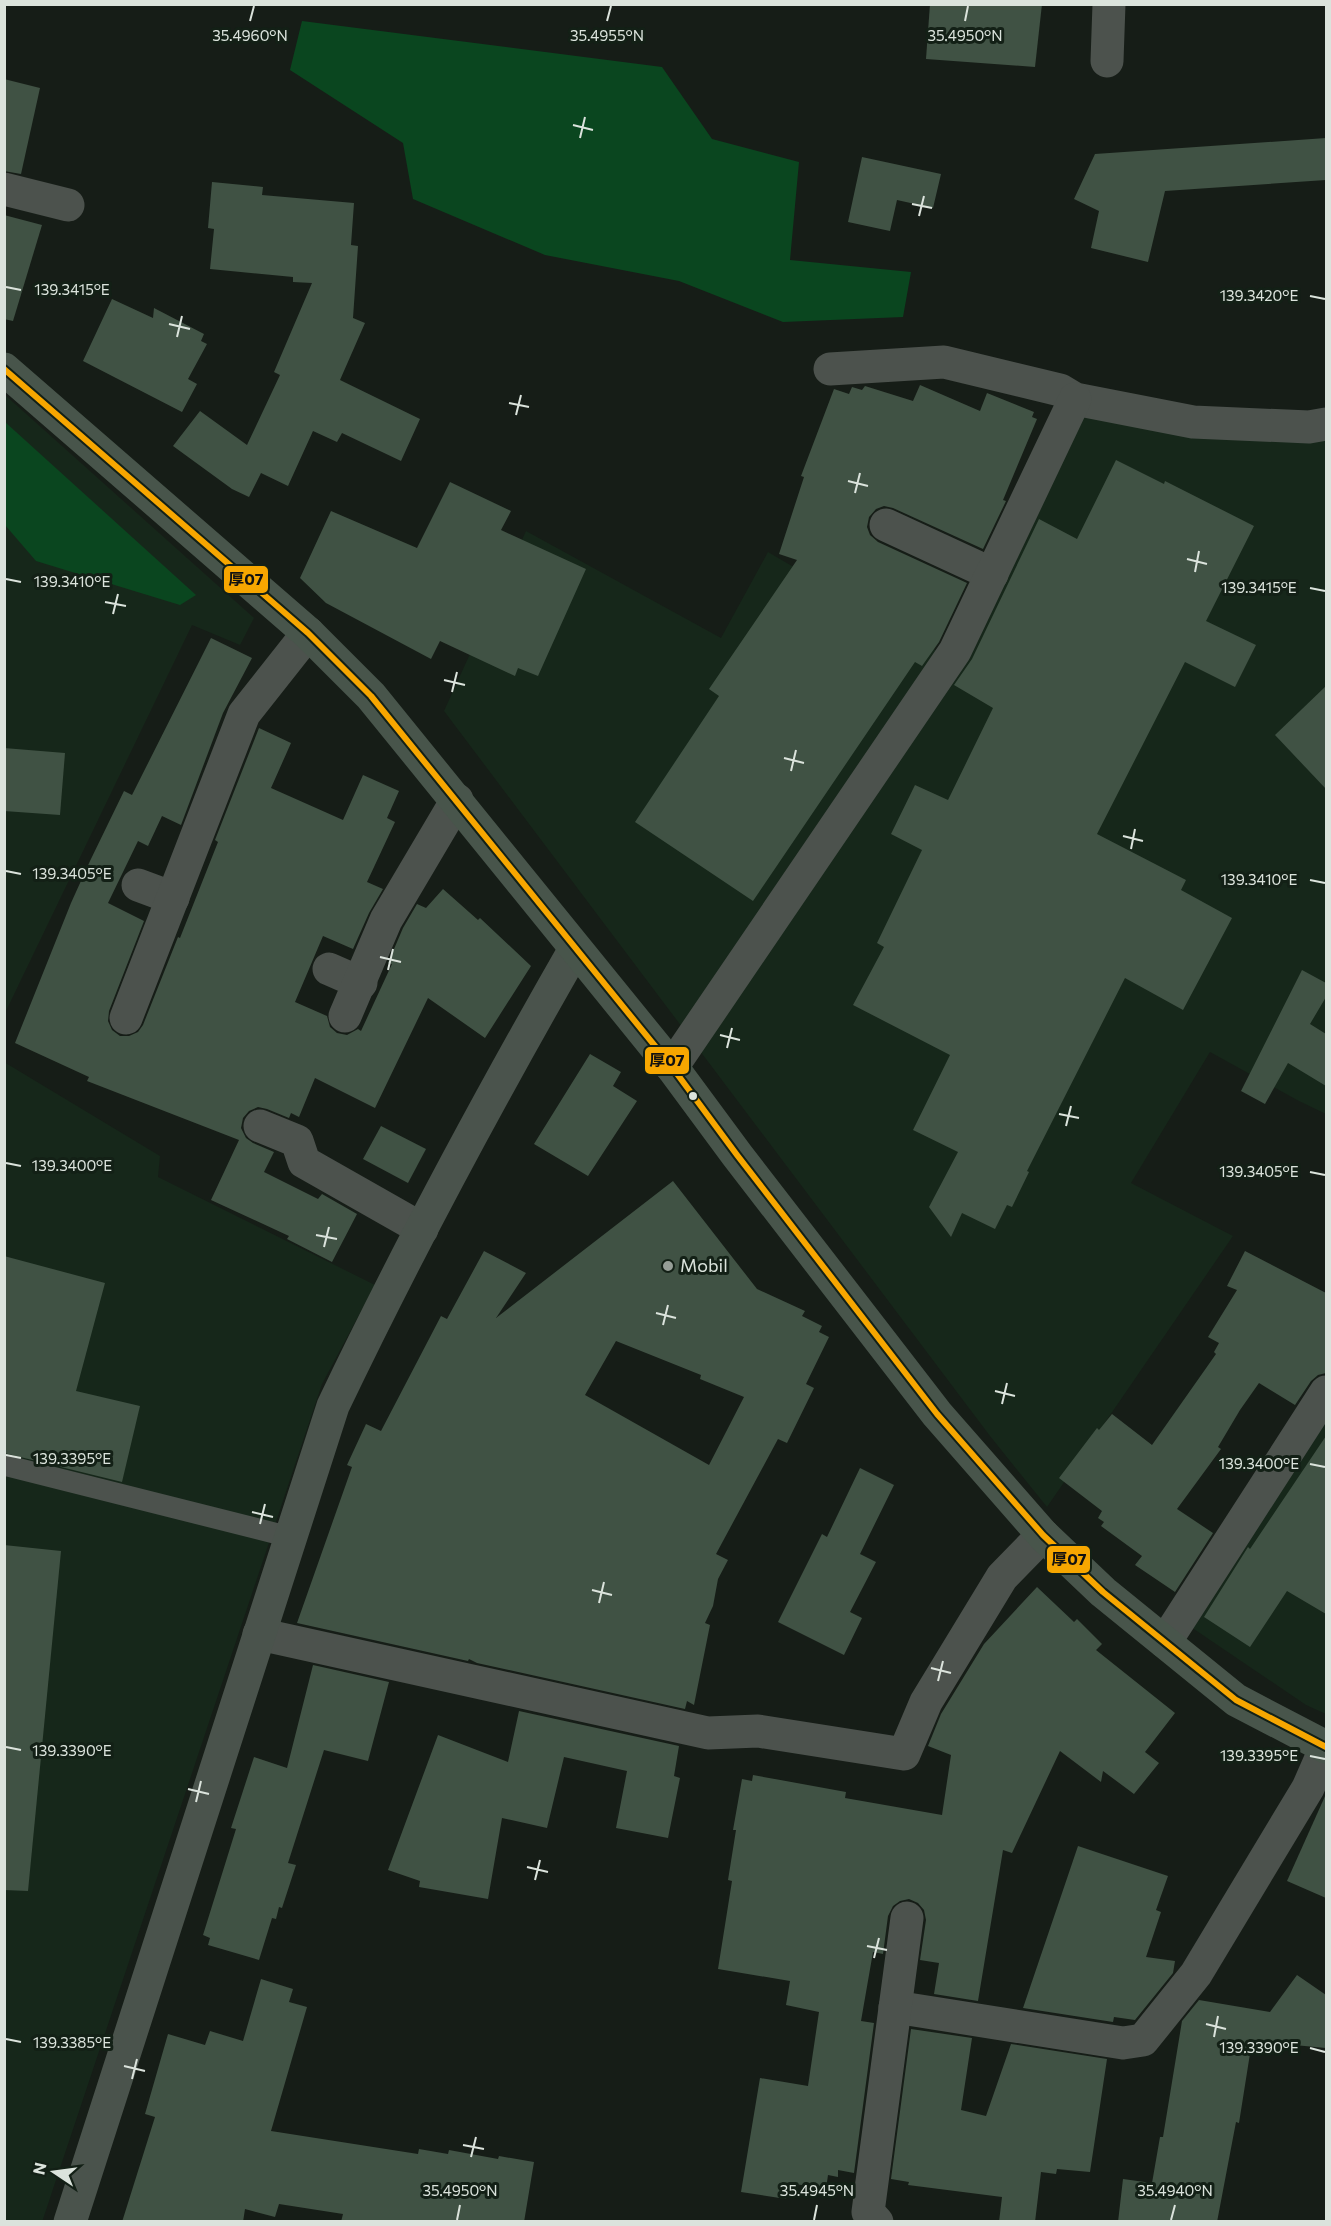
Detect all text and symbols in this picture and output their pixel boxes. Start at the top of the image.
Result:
text: 35.4960°N [212,26,288,44]
text: 35.4955°N [570,26,644,44]
text: 35.4950°N [927,26,1003,44]
text: 139.3415°E [34,280,110,298]
text: 139.3420°E [1220,286,1298,304]
line badge: 厚07 [223,565,269,594]
text: 厚07 [228,569,264,588]
text: 139.3410°E [34,572,110,590]
text: 139.3415°E [1221,578,1297,596]
text: 139.3405°E [32,864,112,882]
text: 139.3410°E [1221,870,1297,888]
line badge: 厚07 [644,1046,690,1075]
text: 厚07 [649,1050,685,1069]
unlabelled marker [687,1090,699,1102]
text: 139.3400°E [32,1156,112,1174]
text: 139.3405°E [1219,1162,1299,1180]
place label: Mobil [680,1254,728,1276]
marker: Mobil [661,1259,675,1273]
text: 139.3395°E [33,1449,111,1467]
text: 139.3400°E [1219,1454,1299,1472]
line badge: 厚07 [1046,1545,1091,1574]
text: 厚07 [1051,1549,1087,1568]
text: 139.3390°E [32,1741,112,1759]
text: 139.3395°E [1220,1746,1298,1764]
text: 139.3385°E [33,2033,111,2051]
text: 139.3390°E [1219,2038,1299,2056]
north arrow [24,2142,84,2202]
text: N [28,2161,50,2176]
text: 35.4950°N [422,2181,498,2199]
text: 35.4945°N [780,2181,854,2199]
text: 35.4940°N [1137,2181,1213,2199]

